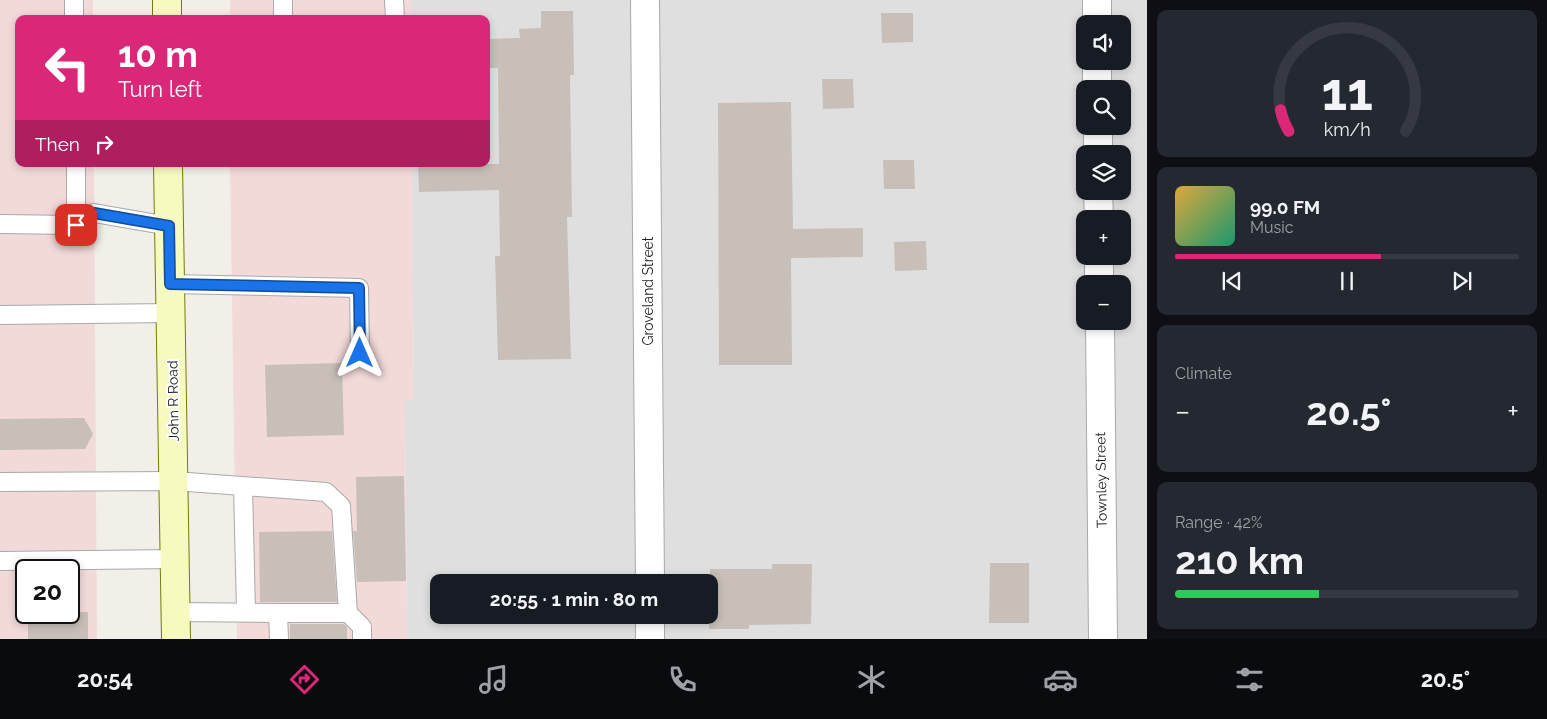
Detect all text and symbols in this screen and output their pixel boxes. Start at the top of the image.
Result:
map controls [1076,15,1131,330]
button: sound [1076,15,1131,70]
text: 10 m [118,34,198,75]
icon: left [35,35,100,100]
text: 11 [1321,61,1373,122]
text: Turn left [118,76,202,102]
button: search [1076,80,1131,135]
text: km/h [1323,119,1371,140]
icon: right [90,130,118,158]
text: Then [35,133,80,155]
button: layers [1076,145,1131,200]
text: 99.0 FM [1250,196,1320,218]
pin [55,204,97,246]
button: + [1076,210,1131,265]
icon: arrive [62,211,90,239]
text: Music [1250,218,1294,237]
street label: Groveland Street [640,236,656,345]
icon: previous [1218,267,1246,295]
icon: pause [1333,267,1361,295]
icon: next [1448,267,1476,295]
button: − [1076,275,1131,330]
position arrow [333,326,385,378]
street label: John R Road [164,360,182,442]
text: Climate [1175,364,1232,383]
text: 20.5° [1306,389,1391,434]
text: − [1175,395,1190,428]
text: + [1507,395,1519,428]
street label: Townley Street [1092,432,1110,528]
text: Range · 42% [1175,513,1262,532]
text: 210 km [1175,538,1304,583]
speed limit sign: 20 [15,559,80,624]
text: 20:55 · 1 min · 80 m [490,588,658,610]
icon: directions [287,662,322,697]
icon: music [476,662,511,697]
icon: phone [665,662,700,697]
icon: climate [854,662,889,697]
icon: car [1043,662,1078,697]
icon: filters [1232,662,1267,697]
text: 20:54 [77,666,133,692]
text: 20.5° [1421,666,1470,692]

